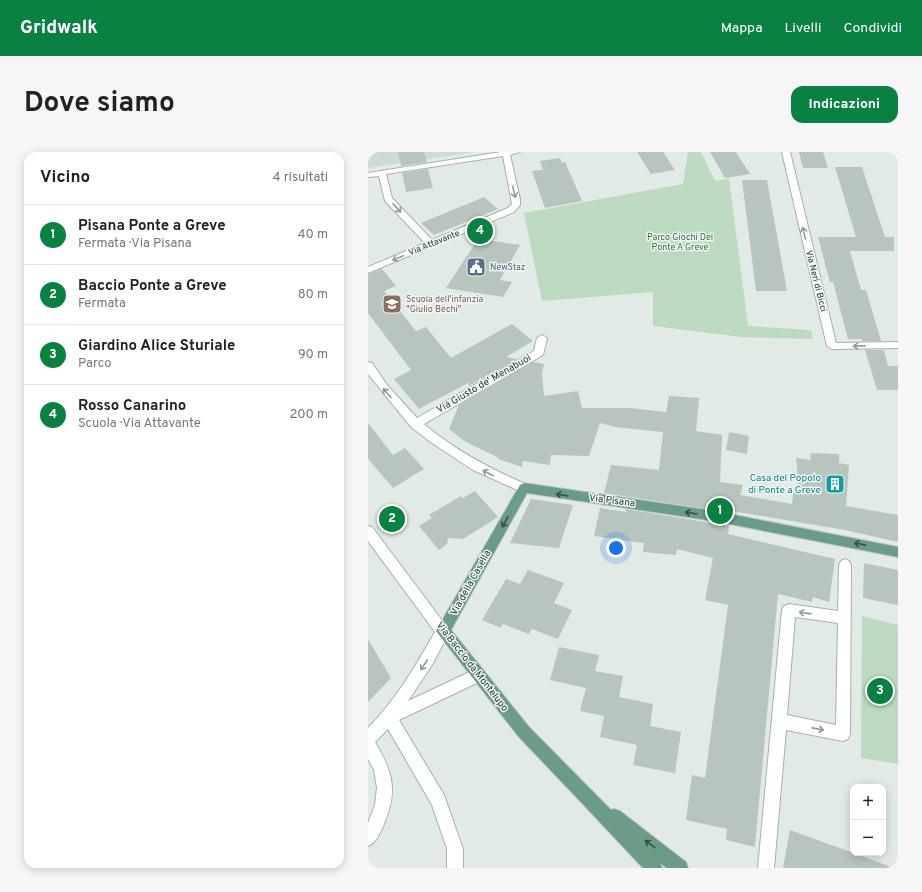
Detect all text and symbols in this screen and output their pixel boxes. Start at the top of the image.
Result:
text: Gridwalk [20,16,98,40]
text: Mappa [721,20,763,37]
text: Livelli [785,20,821,37]
text: Condividi [843,20,902,37]
text: Dove siamo [24,86,175,122]
button: Indicazioni [791,86,898,123]
text: Vicino [40,167,90,189]
text: 4 risultati [273,170,328,186]
one-way arrow [510,185,518,198]
one-way arrow [392,203,401,213]
pin: 4 [467,216,493,246]
text: Pisana Ponte a Greve [78,217,226,236]
one-way arrow [800,226,808,239]
text: 1 [50,227,56,243]
text: 40 m [298,227,328,243]
street label: Via Attavante [407,228,461,258]
park label: Parco Giochi Del Ponte A Greve [647,232,713,253]
text: Fermata · Via Pisana [78,236,192,252]
street label: Via Neri di Bicci [803,249,829,313]
one-way arrow [392,255,404,262]
public building icon: NewStaz [465,256,487,278]
place label: NewStaz [490,262,525,273]
text: Baccio Ponte a Greve [78,277,227,296]
text: 2 [49,287,57,303]
text: 80 m [298,287,328,303]
school or university icon: Scuola dell'infanzia "Giulio Bechi" [381,293,403,315]
place label: Scuola dell'infanzia "Giulio Bechi" [406,294,484,315]
text: Fermata [78,296,126,312]
text: Giardino Alice Sturiale [78,337,235,356]
one-way arrow [853,342,866,350]
text: 3 [49,347,57,363]
text: 90 m [298,347,328,363]
street label: Via Giusto de' Menabuoi [434,352,534,416]
text: Parco [78,356,112,372]
one-way arrow [383,388,392,398]
text: Rosso Canarino [78,397,186,416]
text: 4 [49,407,57,423]
text: 200 m [289,407,328,423]
text: Scuola · Via Attavante [78,416,201,432]
one-way arrow [482,469,494,477]
place label: Casa del Popolo di Ponte a Greve [748,472,821,497]
building icon: Casa del Popolo di Ponte a Greve [824,473,846,495]
one-way arrow [556,491,569,499]
street label: Via Pisana [588,492,636,510]
pin: 1 [707,496,733,526]
pin: 2 [379,504,405,534]
one-way arrow [685,508,698,516]
one-way arrow [501,516,508,528]
your location [606,538,626,558]
one-way arrow [854,539,867,547]
street label: Via della Casella [448,548,494,618]
one-way arrow [799,609,812,617]
street label: Via Baccio da Montelupo [433,620,511,715]
one-way arrow [419,659,427,671]
pin: 3 [867,676,893,706]
one-way arrow [811,725,824,733]
map controls [850,784,886,856]
button: + [850,784,886,820]
button: − [850,820,886,856]
one-way arrow [644,840,655,848]

